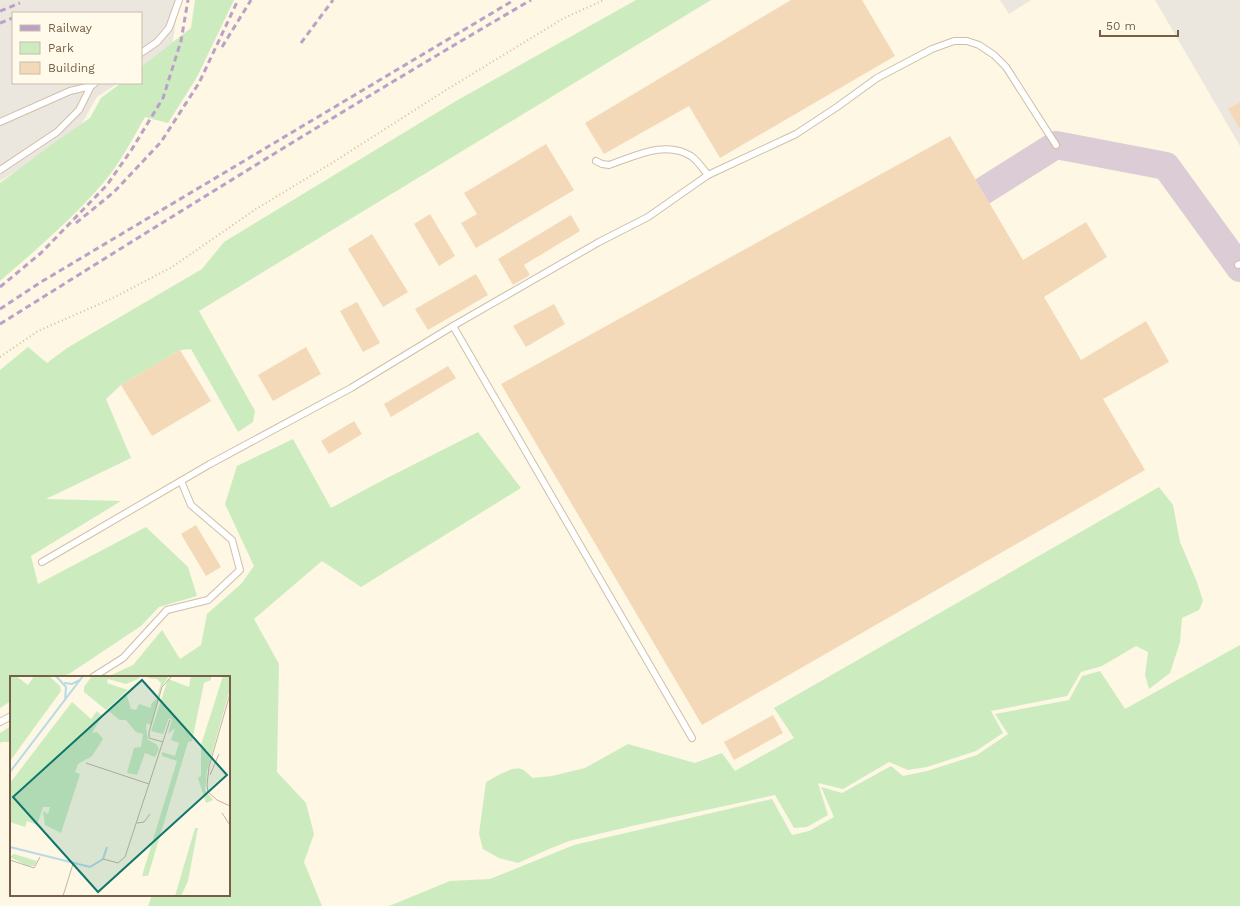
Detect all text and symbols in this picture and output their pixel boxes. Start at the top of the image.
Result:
legend [12,12,142,84]
scale bar [1100,12,1178,38]
text: 50 m [1106,19,1136,33]
text: Railway [48,21,93,35]
text: Park [48,41,74,55]
text: Building [48,61,95,75]
inset map [10,676,230,896]

